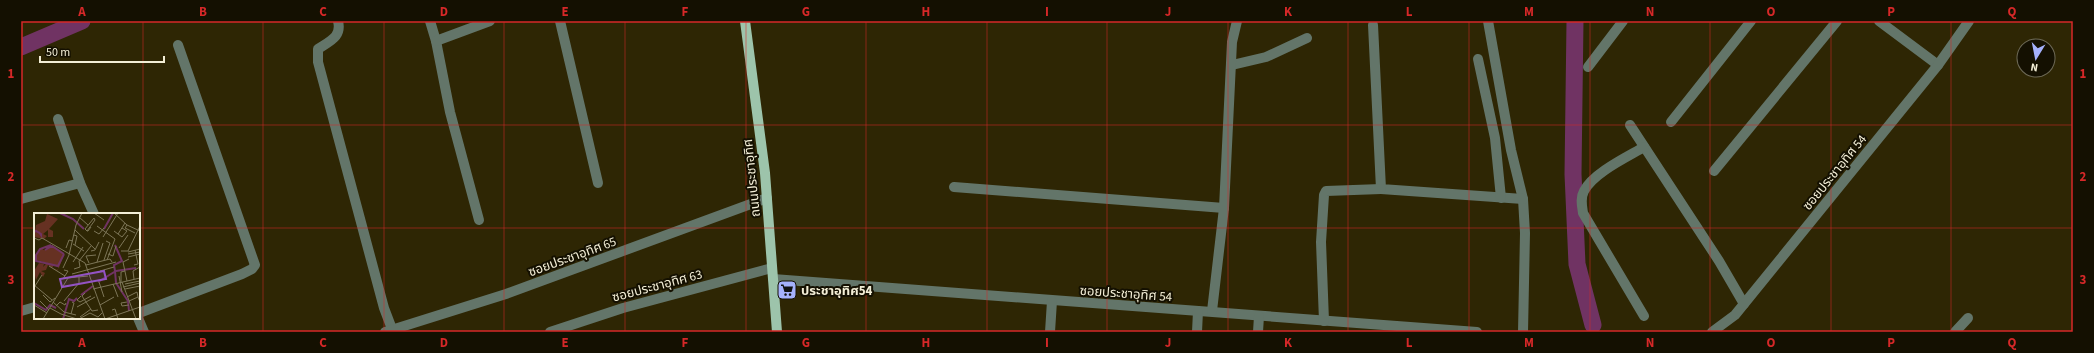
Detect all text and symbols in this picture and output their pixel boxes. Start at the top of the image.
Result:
text: A [77,3,86,21]
text: B [199,3,207,21]
text: C [319,3,327,21]
text: D [440,3,448,21]
text: E [561,3,569,21]
text: F [682,3,689,21]
text: G [802,3,810,21]
text: H [922,3,930,21]
text: I [1045,3,1049,21]
text: J [1165,3,1171,21]
text: K [1284,3,1293,21]
text: L [1406,3,1413,21]
text: M [1524,3,1534,21]
text: N [1646,3,1654,21]
text: O [1767,3,1776,21]
text: P [1887,3,1895,21]
text: Q [2008,3,2017,21]
scale bar [40,38,164,64]
north arrow [2016,38,2056,78]
text: 50 m [46,44,70,61]
text: N [2029,59,2039,75]
text: 1 [8,65,15,83]
text: 1 [2080,65,2087,83]
street label: ซอยประชาอุทิศ 54 [1799,131,1871,214]
street label: ถนนประชาอุทิศ [739,138,765,218]
text: 2 [8,168,15,186]
text: 2 [2080,168,2087,186]
inset map [34,213,140,319]
street label: ซอยประชาอุทิศ 65 [526,233,619,281]
street label: ซอยประชาอุทิศ 63 [610,265,704,307]
text: 3 [8,271,15,289]
text: 3 [2080,271,2087,289]
supermarket icon: ประชาอุทิศ54 [776,279,798,301]
place label: ประชาอุทิศ54 [801,282,873,300]
street label: ซอยประชาอุทิศ 54 [1079,282,1173,306]
text: A [77,334,86,352]
text: B [199,334,207,352]
text: C [319,334,327,352]
text: D [440,334,448,352]
text: E [561,334,569,352]
text: F [682,334,689,352]
text: G [802,334,810,352]
text: H [922,334,930,352]
text: I [1045,334,1049,352]
text: J [1165,334,1171,352]
text: K [1284,334,1293,352]
text: L [1406,334,1413,352]
text: M [1524,334,1534,352]
text: N [1646,334,1654,352]
text: O [1767,334,1776,352]
text: P [1887,334,1895,352]
text: Q [2008,334,2017,352]

